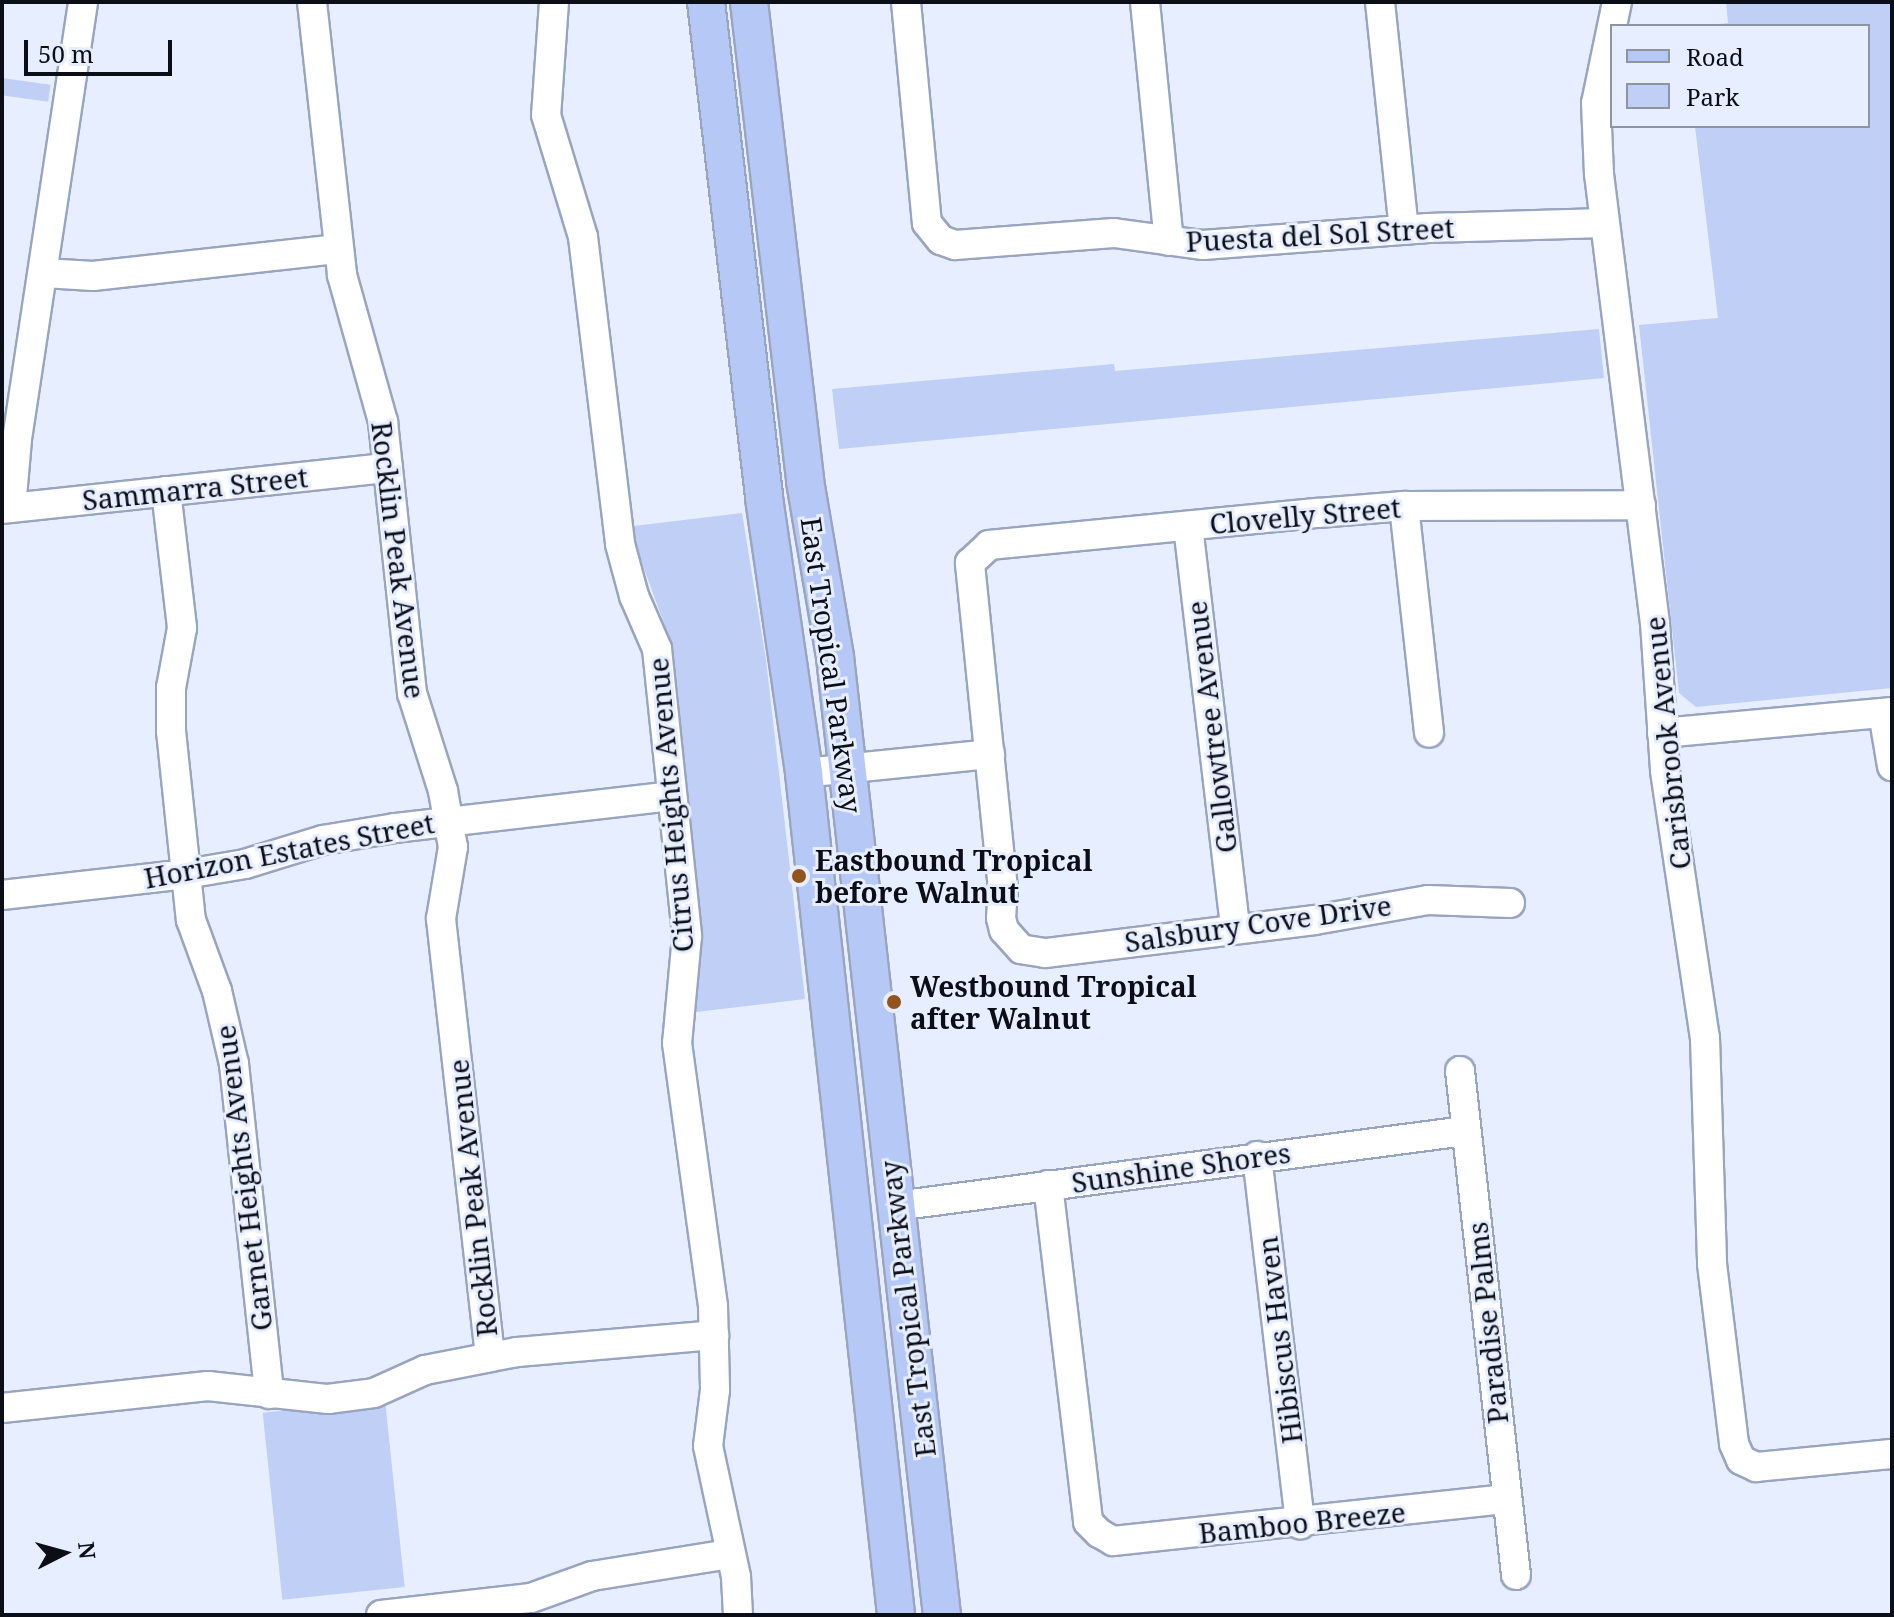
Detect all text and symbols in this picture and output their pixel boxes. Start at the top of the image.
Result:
scale bar [28,24,176,74]
legend [1610,24,1870,128]
text: 50 m [38,37,94,70]
text: Road [1686,40,1744,73]
text: Park [1686,80,1739,113]
street label: Puesta del Sol Street [1185,210,1455,258]
street label: Rocklin Peak Avenue [365,419,433,701]
street label: Sammarra Street [81,459,309,517]
street label: Clovelly Street [1208,490,1402,540]
street label: East Tropical Parkway [795,515,869,815]
street label: Gallowtree Avenue [1179,599,1243,855]
street label: Carisbrook Avenue [1637,615,1697,871]
street label: Citrus Heights Avenue [640,656,700,954]
street label: Horizon Estates Street [141,805,437,895]
place label: Eastbound Tropical before Walnut [815,843,1093,909]
marker: Eastbound Tropical before Walnut [790,867,808,885]
street label: Salsbury Cove Drive [1122,888,1394,958]
place label: Westbound Tropical after Walnut [910,969,1197,1035]
marker: Westbound Tropical after Walnut [885,993,903,1011]
street label: Garnet Heights Avenue [208,1023,278,1333]
street label: Rocklin Peak Avenue [441,1057,503,1339]
street label: Sunshine Shores [1069,1135,1293,1199]
street label: East Tropical Parkway [872,1159,942,1459]
street label: Paradise Palms [1460,1221,1514,1425]
street label: Hibiscus Haven [1250,1234,1308,1446]
street label: Bamboo Breeze [1197,1494,1407,1550]
north arrow [24,1513,104,1593]
text: N [72,1540,104,1561]

